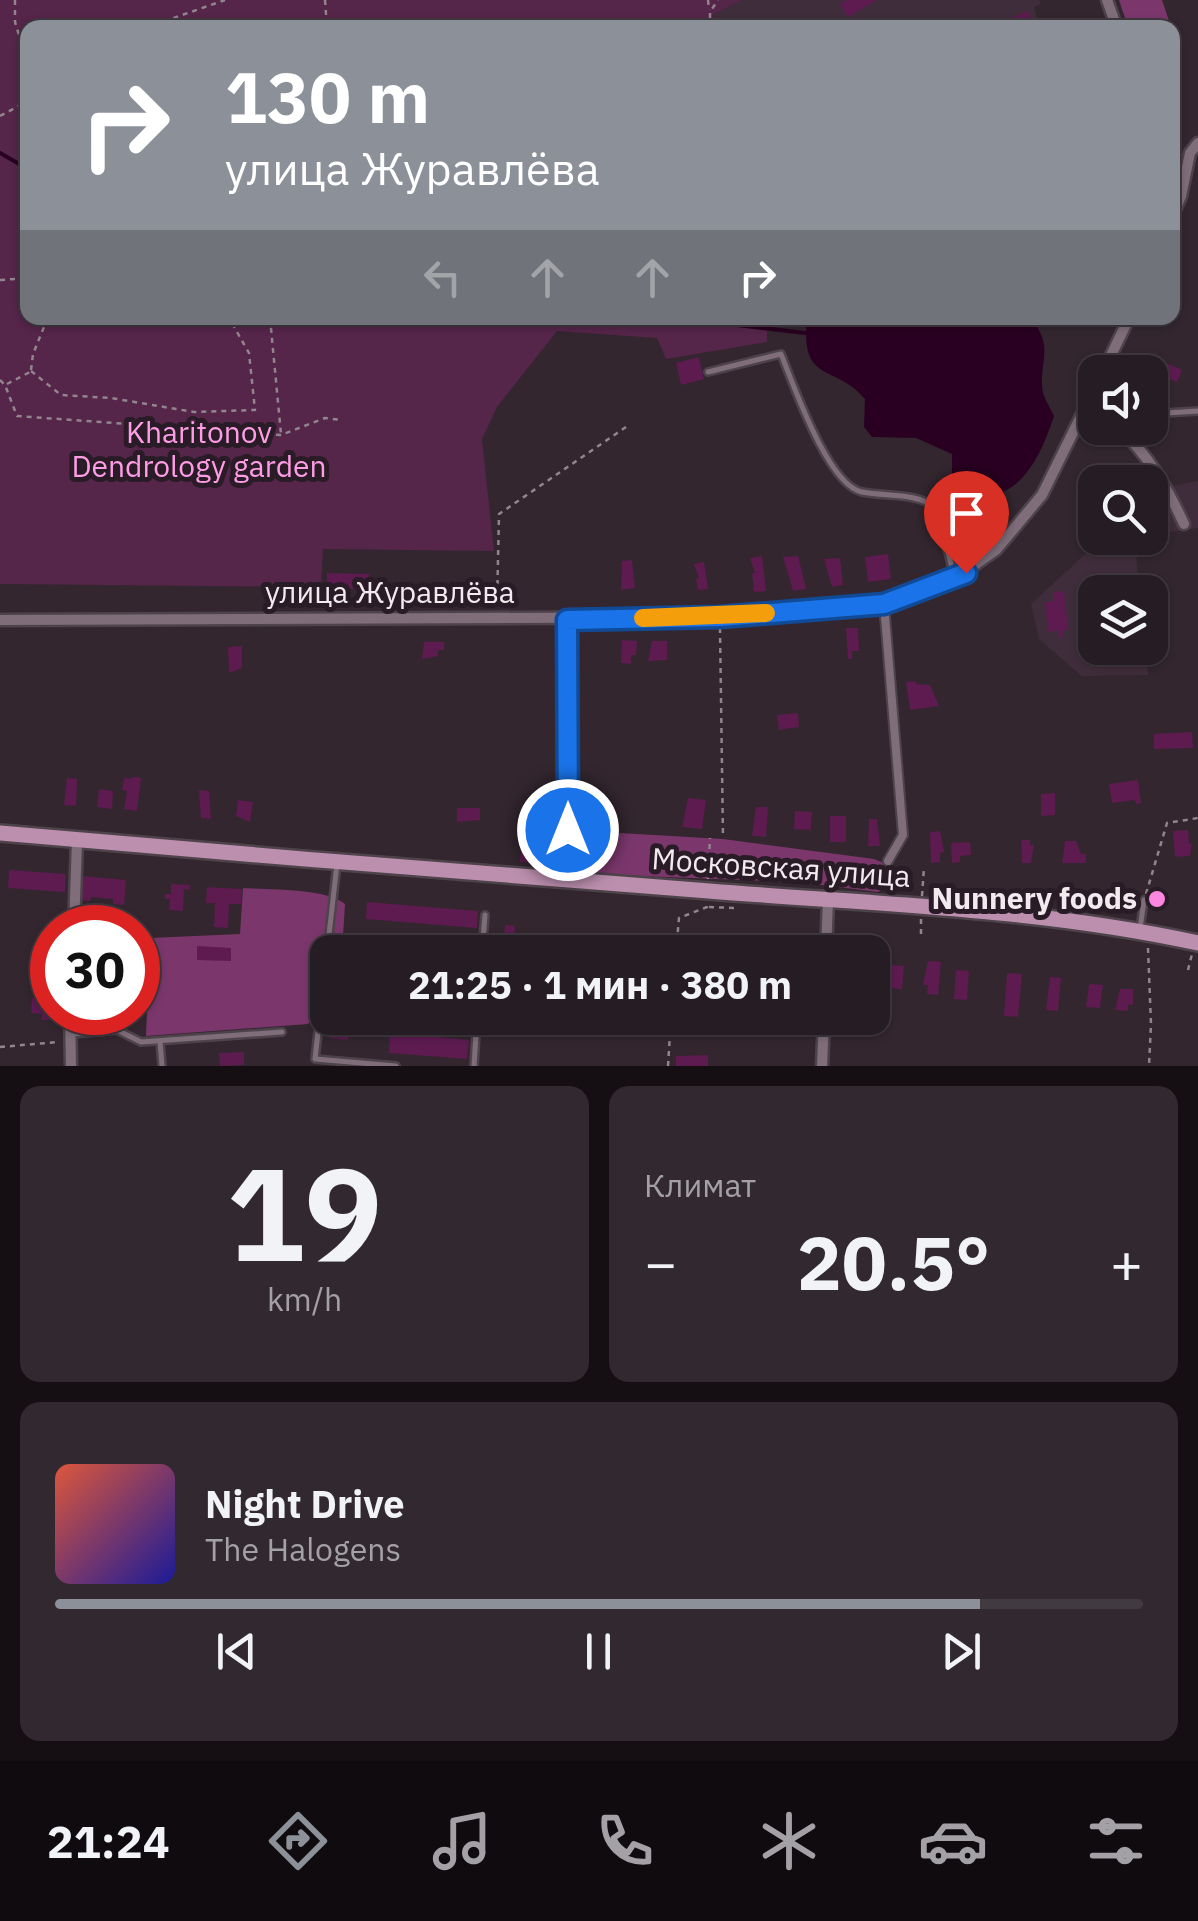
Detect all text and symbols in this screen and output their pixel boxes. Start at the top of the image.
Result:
text: 130 m [225,51,430,142]
icon: right [60,60,190,190]
text: улица Журавлёва [225,139,600,197]
icon: left [415,250,470,305]
icon: ahead [520,250,575,305]
icon: ahead [625,250,680,305]
icon: right [730,250,785,305]
map controls [1078,355,1168,665]
button: sound [1078,355,1168,445]
park label: Kharitonov Dendrology garden [71,412,327,485]
button: search [1078,465,1168,555]
pin [924,471,1009,574]
icon: arrive [939,486,994,541]
street label: улица Журавлёва [265,572,515,611]
button: layers [1078,575,1168,665]
position arrow [516,778,620,882]
street label: Московская улица [650,838,912,895]
place label: Nunnery foods [931,878,1137,917]
marker: Nunnery foods [1146,888,1168,910]
speed limit sign: 30 [30,905,160,1035]
text: 21:25 · 1 мин · 380 m [408,960,792,1009]
text: 19 [226,1128,383,1297]
text: Климат [644,1164,756,1206]
text: 20.5° [797,1213,990,1311]
text: − [644,1227,677,1298]
text: + [1110,1227,1143,1298]
text: km/h [267,1278,342,1320]
text: Night Drive [205,1479,405,1528]
text: The Halogens [205,1528,401,1570]
icon: previous [209,1624,264,1679]
icon: pause [571,1624,626,1679]
icon: next [934,1624,989,1679]
icon: directions [263,1806,333,1876]
icon: music [427,1806,497,1876]
icon: phone [590,1806,660,1876]
icon: climate [754,1806,824,1876]
icon: car [918,1806,988,1876]
icon: filters [1081,1806,1151,1876]
text: 21:24 [47,1812,170,1870]

